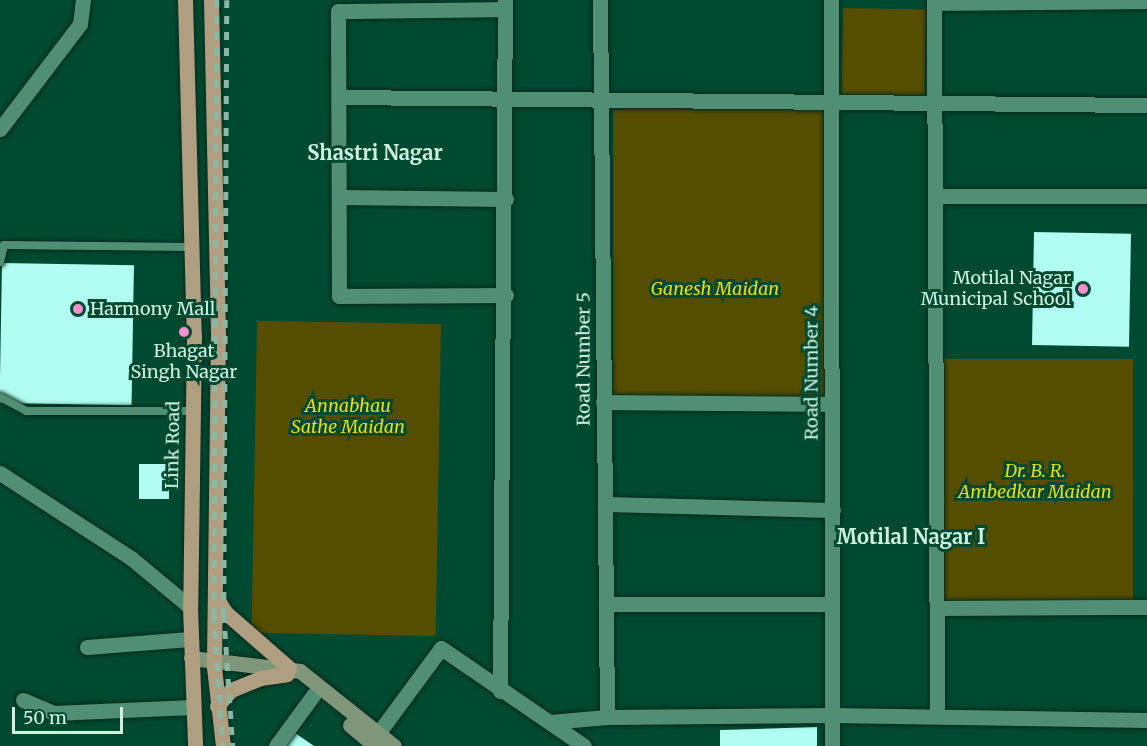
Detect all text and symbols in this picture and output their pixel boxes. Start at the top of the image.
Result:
district label: Shastri Nagar [307,140,443,164]
place label: Motilal Nagar Municipal School [921,268,1071,310]
park label: Ganesh Maidan [651,278,779,300]
marker: Motilal Nagar Municipal School [1076,282,1090,296]
street label: Road Number 5 [573,292,595,426]
place label: Harmony Mall [90,298,215,320]
marker: Harmony Mall [71,302,85,316]
street label: Road Number 4 [801,306,823,440]
marker: Bhagat Singh Nagar [177,325,191,339]
place label: Bhagat Singh Nagar [131,341,237,384]
park label: Annabhau Sathe Maidan [291,396,405,438]
street label: Link Road [161,401,185,489]
park label: Dr. B. R. Ambedkar Maidan [958,461,1112,504]
district label: Motilal Nagar I [837,524,985,548]
scale bar [15,695,126,733]
text: 50 m [23,706,67,729]

